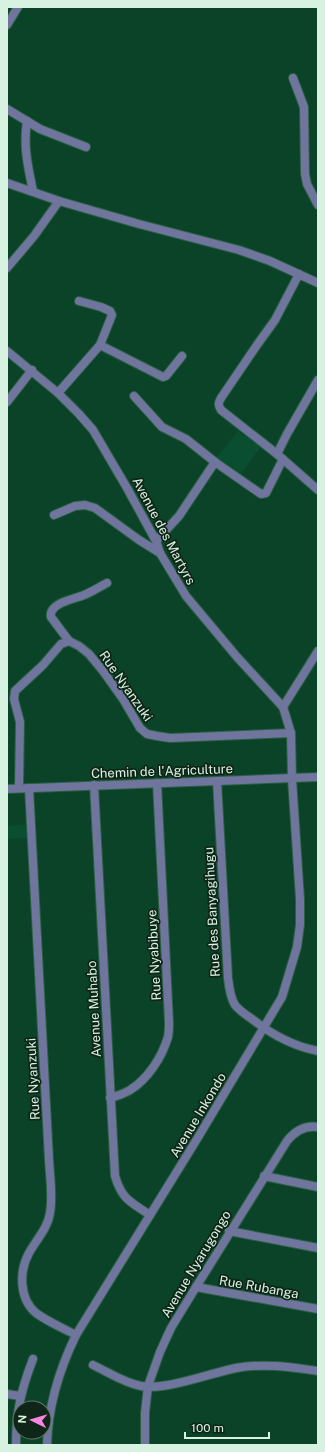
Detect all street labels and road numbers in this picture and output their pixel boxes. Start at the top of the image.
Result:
street label: Avenue des Martyrs [129,475,199,587]
street label: Rue Nyanzuki [96,648,156,724]
street label: Chemin de l'Agriculture [91,761,233,781]
street label: Rue des Banyagihugu [201,847,223,977]
street label: Rue Nyabibuye [144,909,164,1001]
street label: Avenue Muhabo [84,960,104,1058]
street label: Rue Nyanzuki [23,1037,43,1121]
street label: Avenue Inkondo [167,1070,229,1160]
street label: Avenue Nyarugongo [158,1208,234,1320]
street label: Rue Rubanga [218,1273,300,1301]

